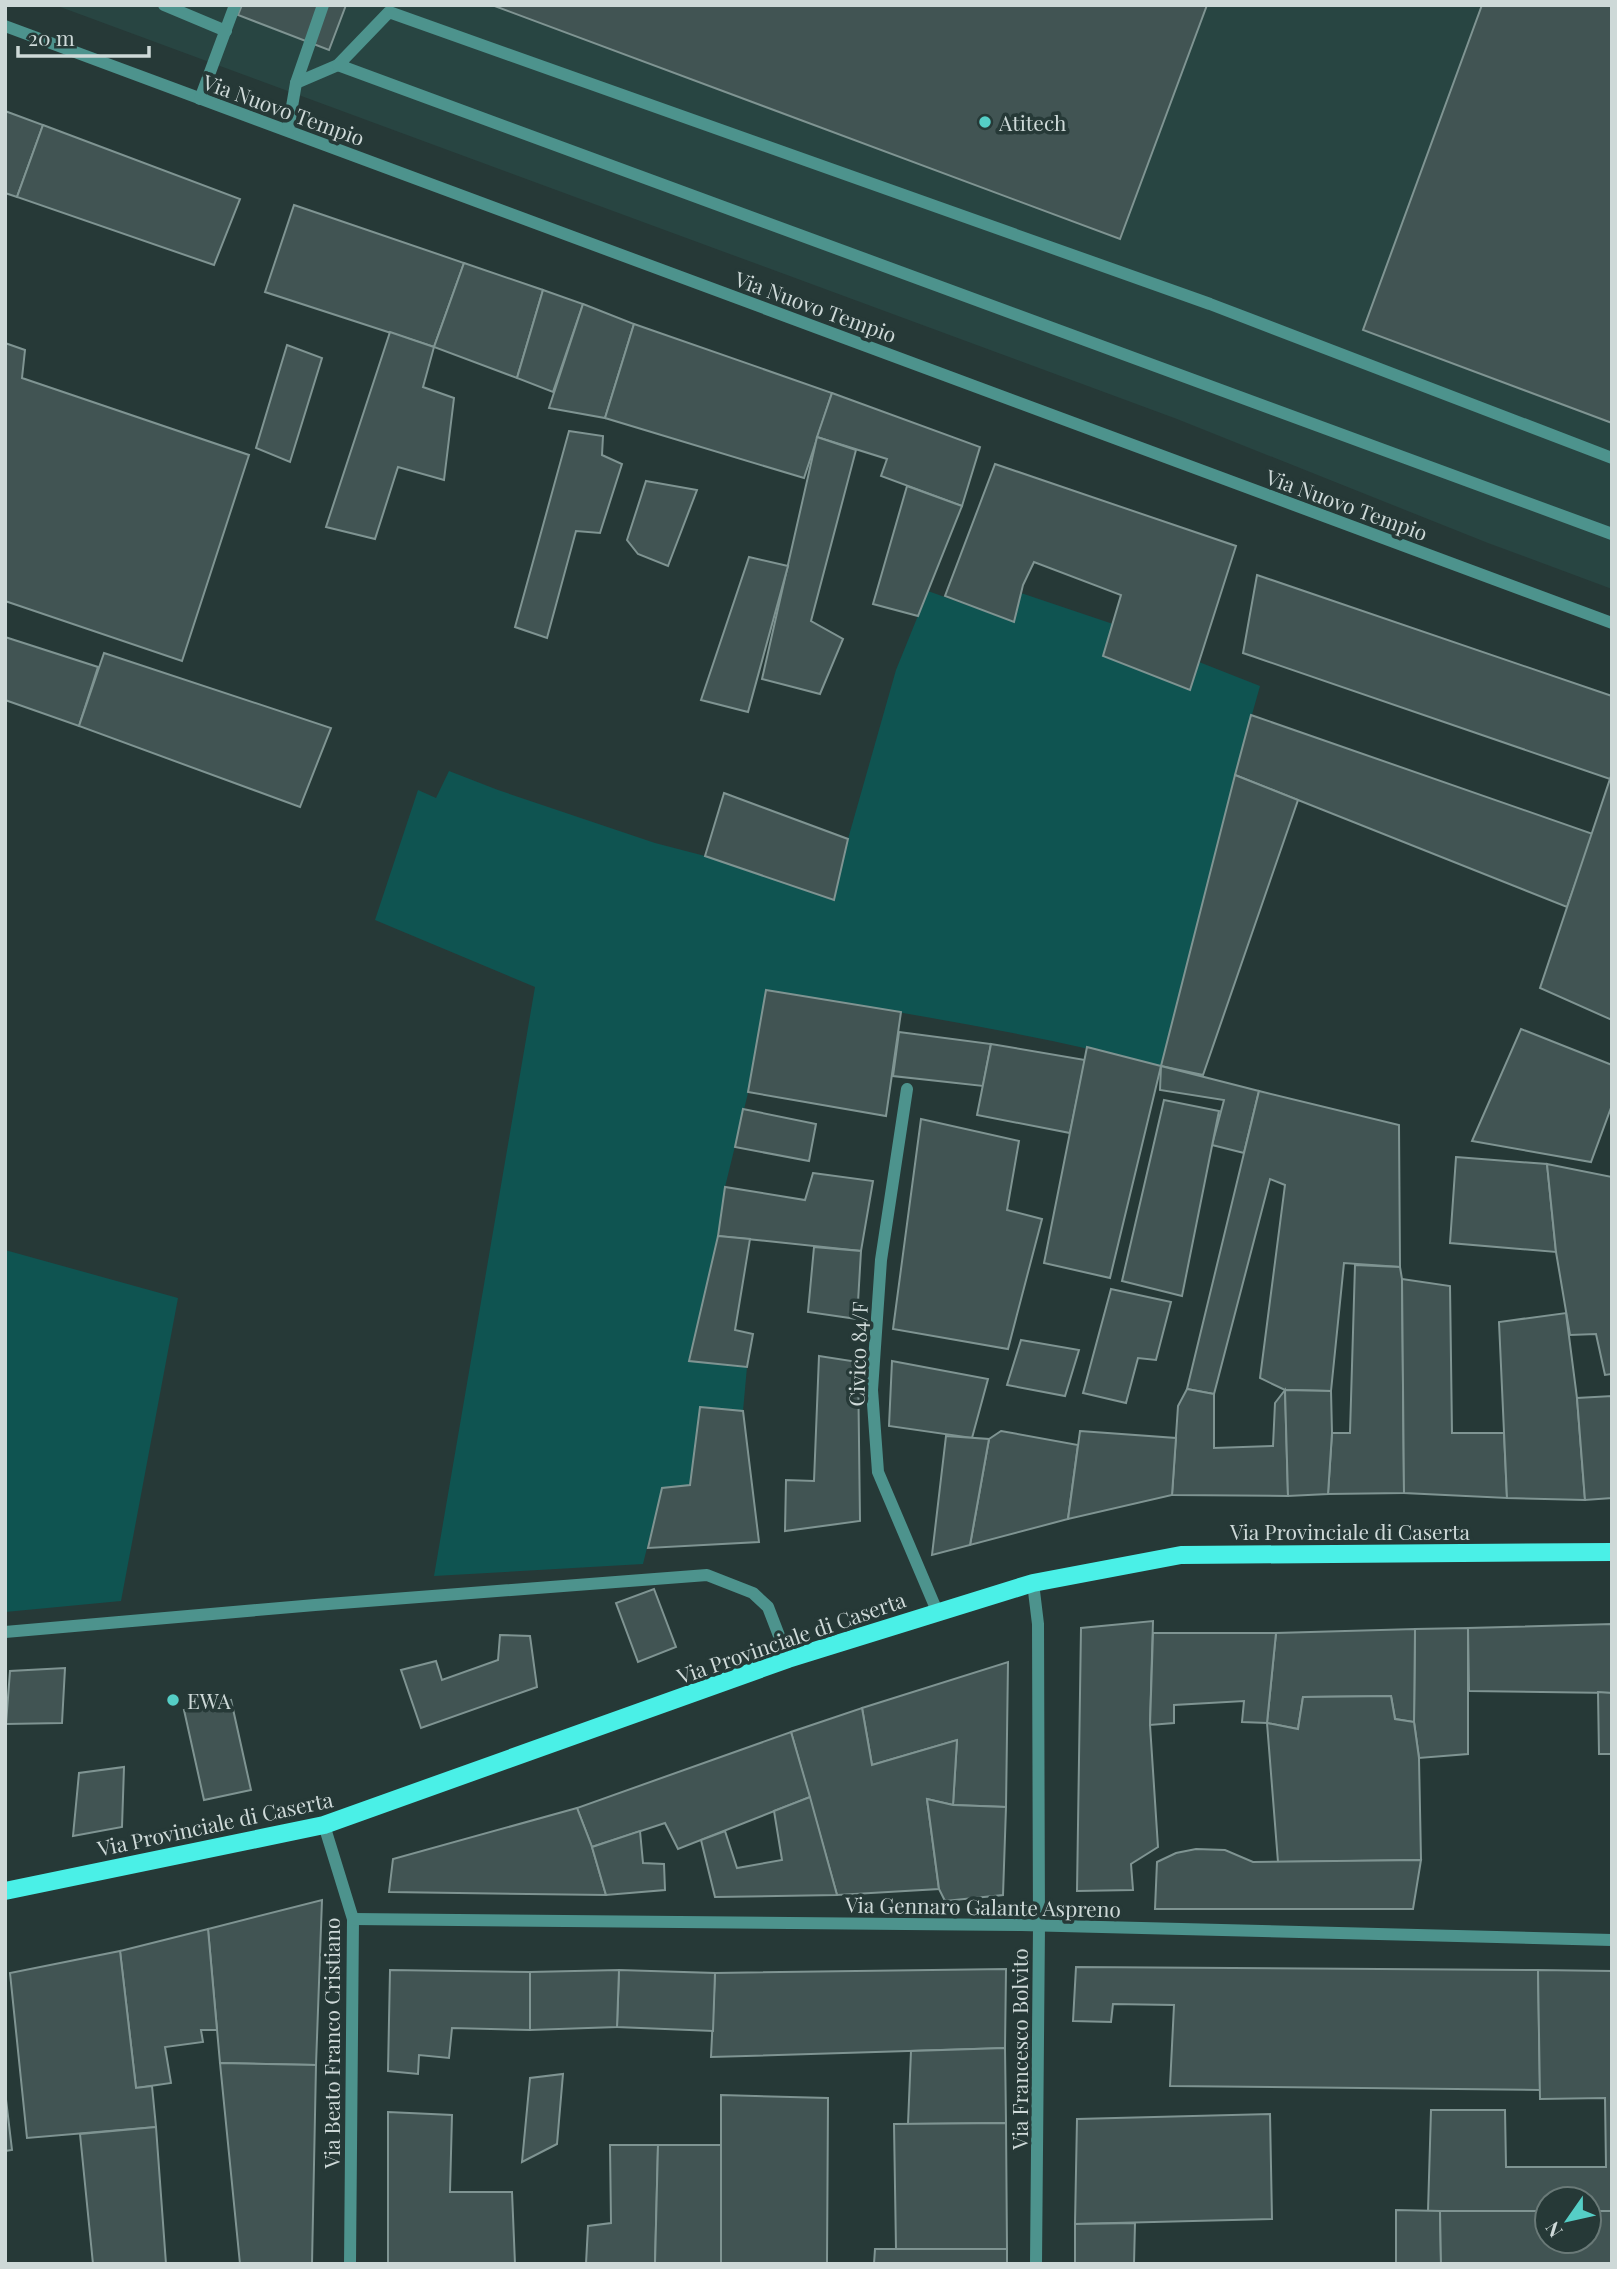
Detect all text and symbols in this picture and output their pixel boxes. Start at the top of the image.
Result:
scale bar [18,14,149,58]
text: 20 m [28,23,75,51]
street label: Via Nuovo Tempio [198,66,369,151]
place label: Atitech [998,108,1067,136]
marker: Atitech [977,114,993,130]
street label: Via Nuovo Tempio [730,263,901,348]
street label: Via Nuovo Tempio [1261,461,1432,546]
street label: Civico 84/F [841,1301,873,1407]
street label: Via Provinciale di Caserta [1229,1517,1471,1545]
street label: Via Provinciale di Caserta [672,1585,910,1690]
place label: EWA [187,1686,232,1714]
marker: EWA [165,1692,181,1708]
street label: Via Provinciale di Caserta [94,1784,336,1862]
street label: Via Gennaro Galante Aspreno [844,1890,1121,1922]
street label: Via Beato Franco Cristiano [317,1917,345,2170]
street label: Via Francesco Bolvito [1005,1948,1033,2151]
north arrow [1533,2185,1603,2255]
text: N [1538,2217,1568,2243]

